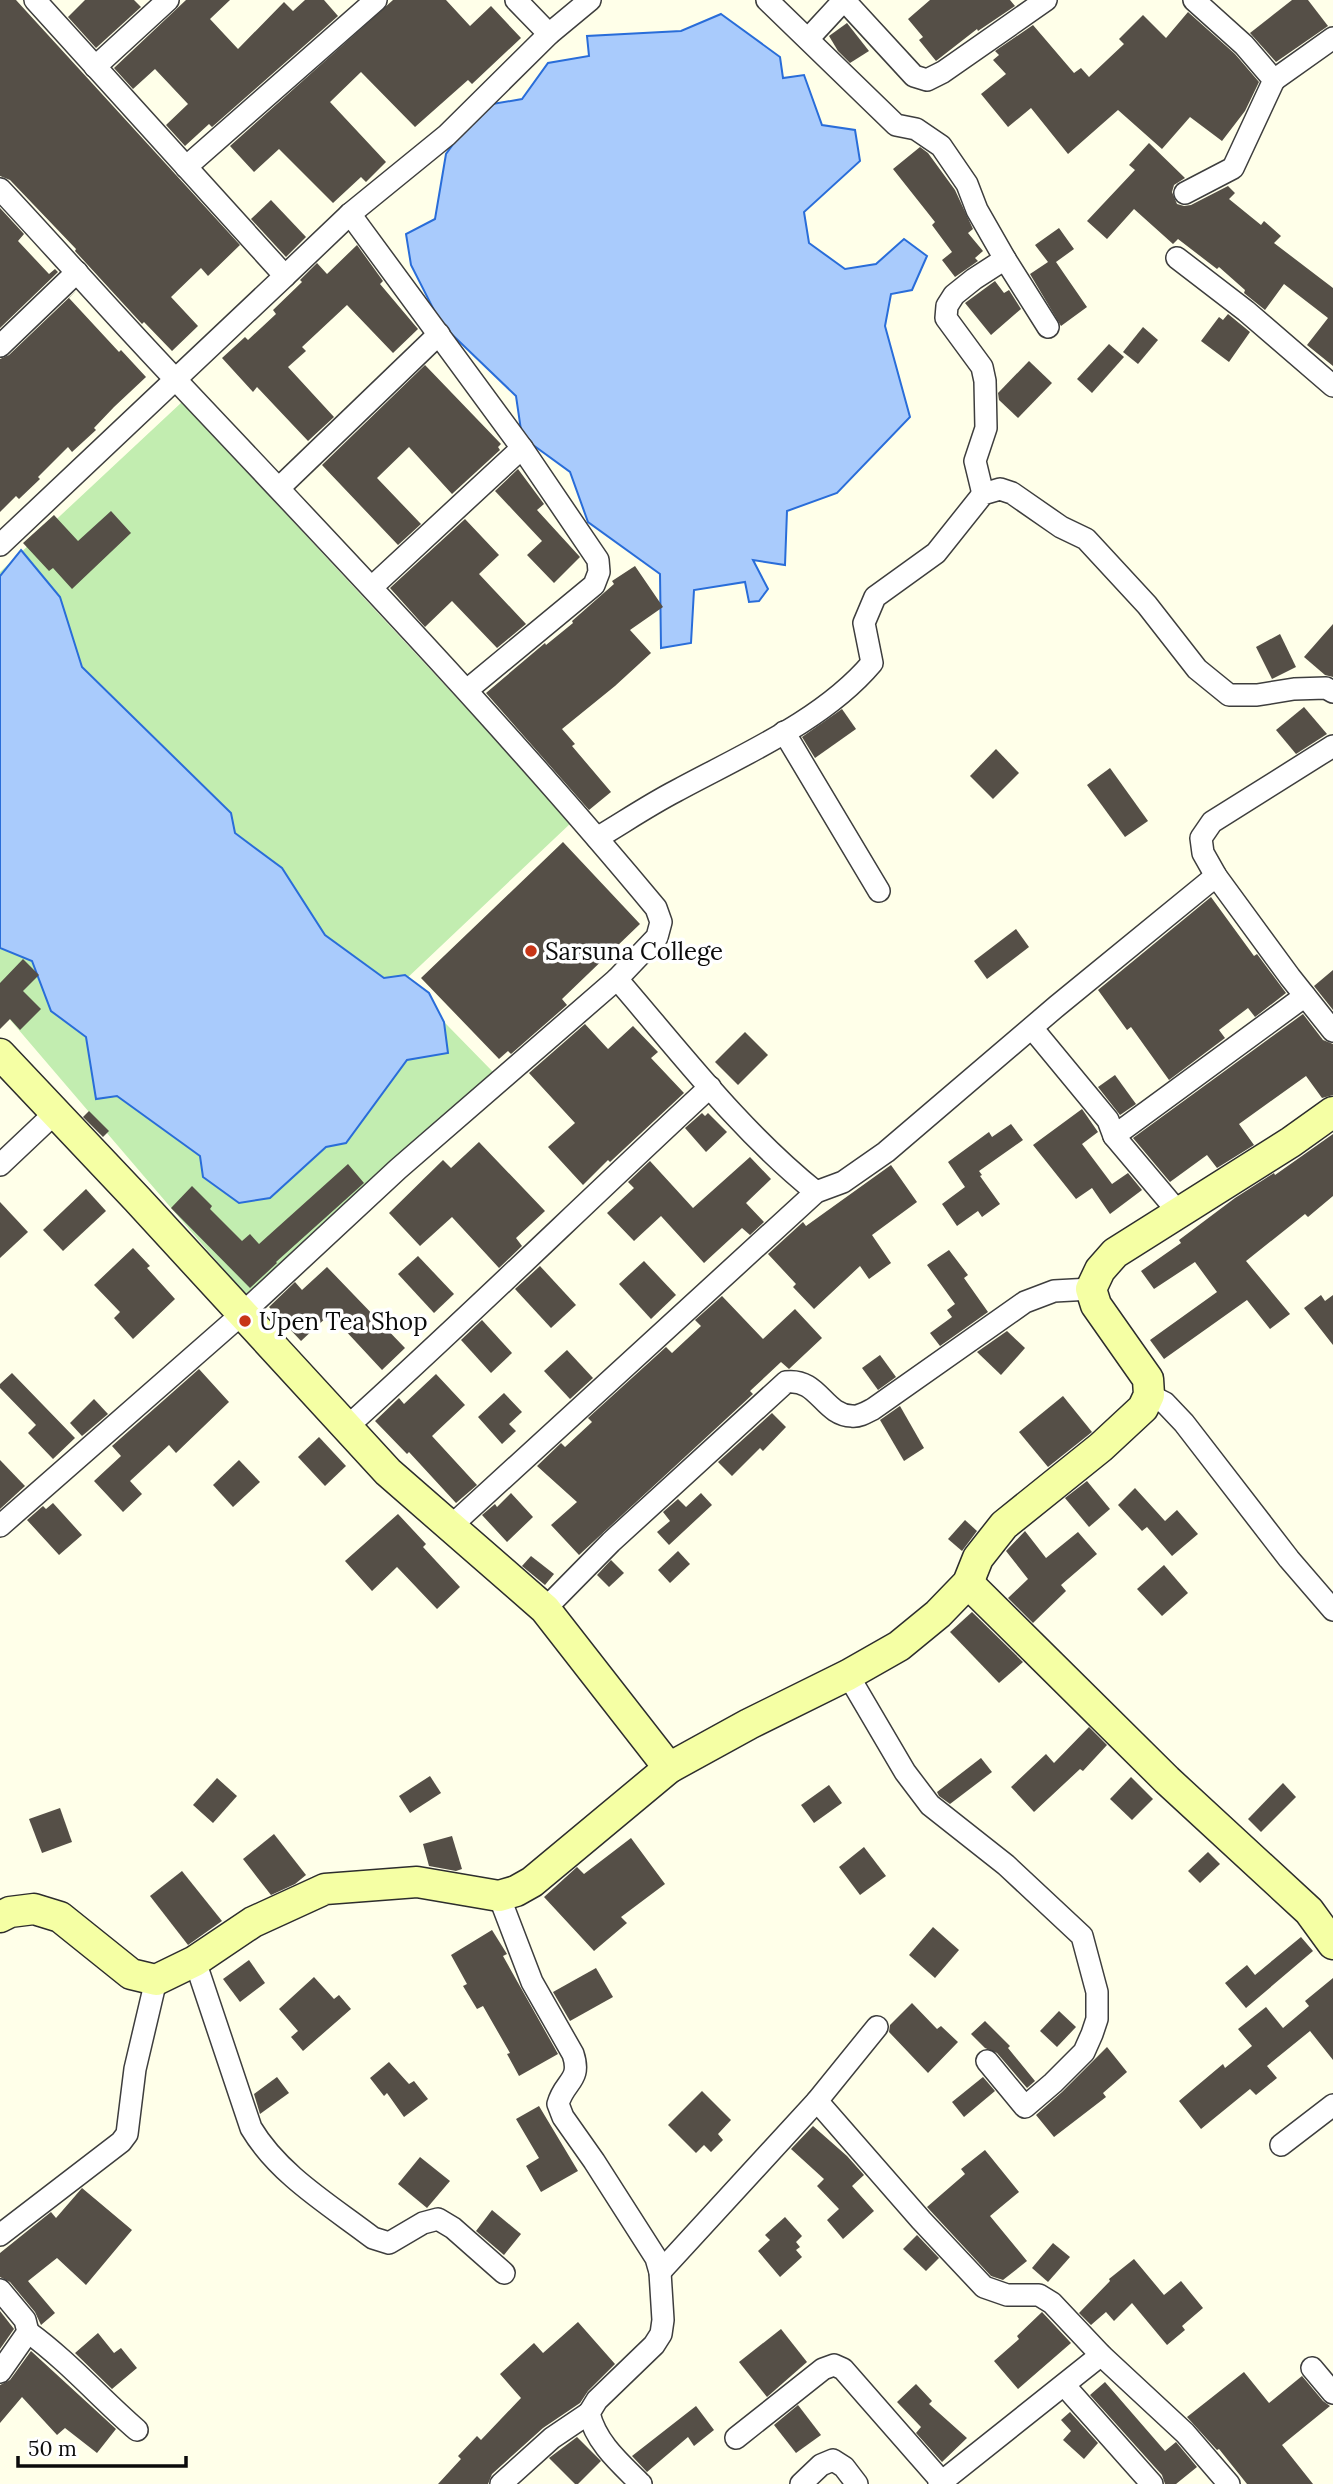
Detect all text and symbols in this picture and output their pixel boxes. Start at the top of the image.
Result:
place label: Sarsuna College [545,936,723,967]
marker: Sarsuna College [523,943,539,959]
place label: Upen Tea Shop [259,1306,427,1337]
marker: Upen Tea Shop [237,1313,253,1329]
scale bar [18,2424,186,2468]
text: 50 m [28,2435,77,2462]

